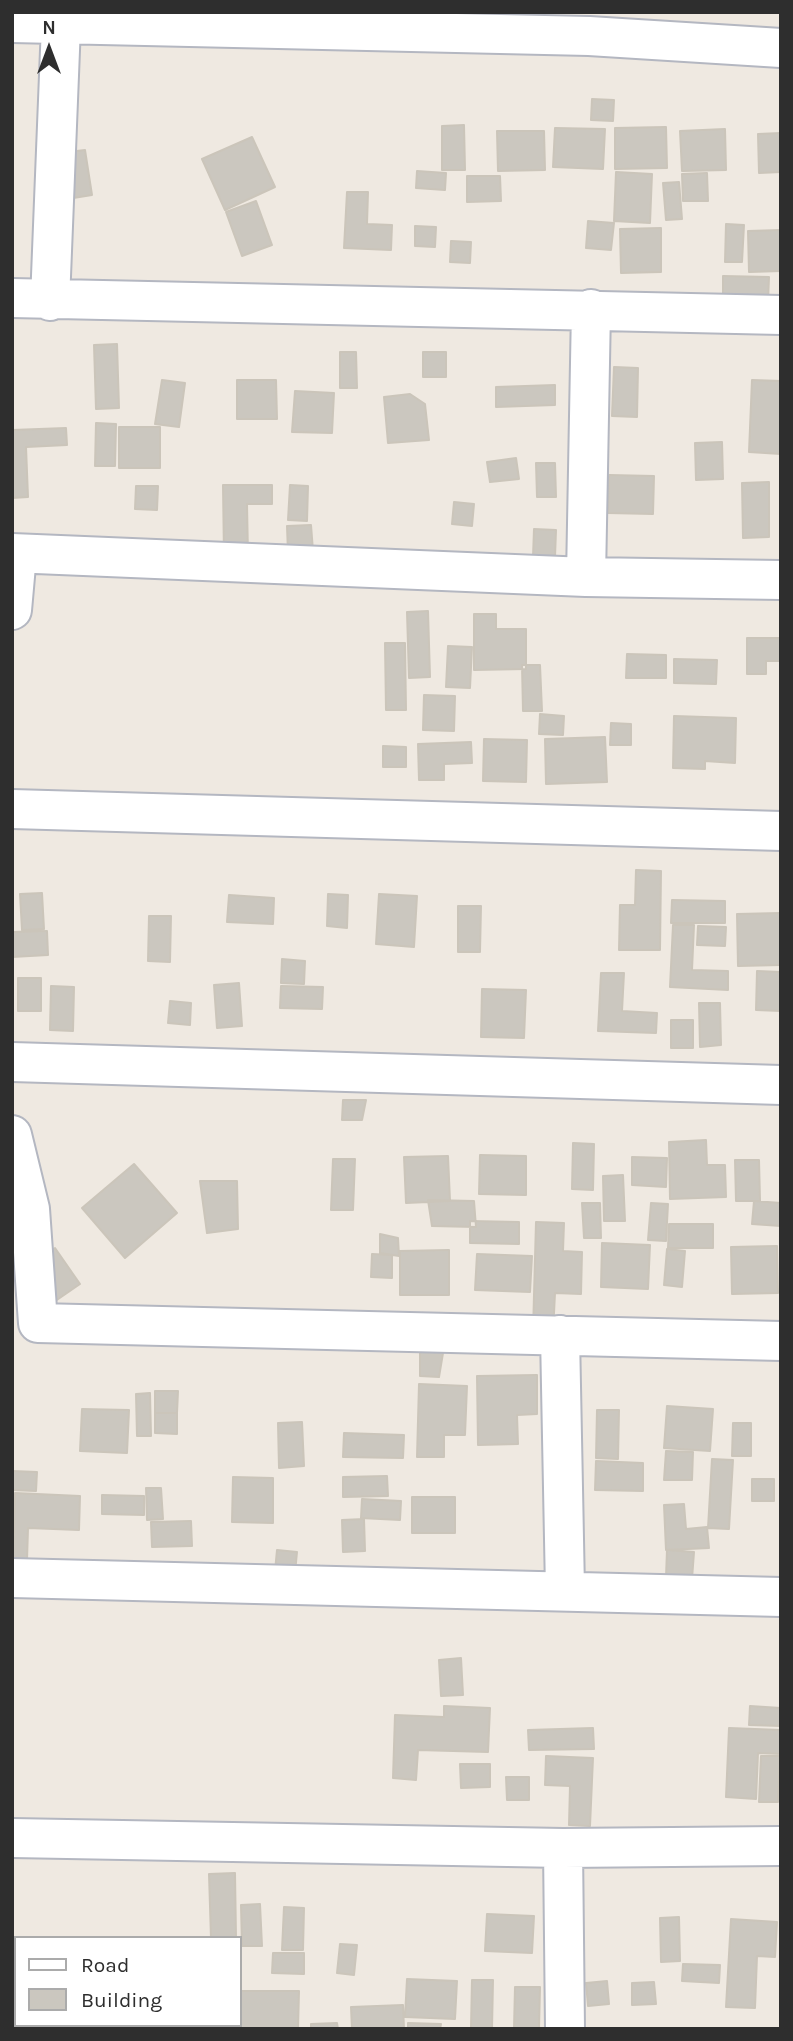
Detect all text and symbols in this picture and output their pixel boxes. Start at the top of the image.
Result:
north arrow [14,14,84,84]
text: N [42,17,56,39]
legend [14,1936,242,2027]
text: Road [81,1953,129,1977]
text: Building [81,1988,162,2012]

